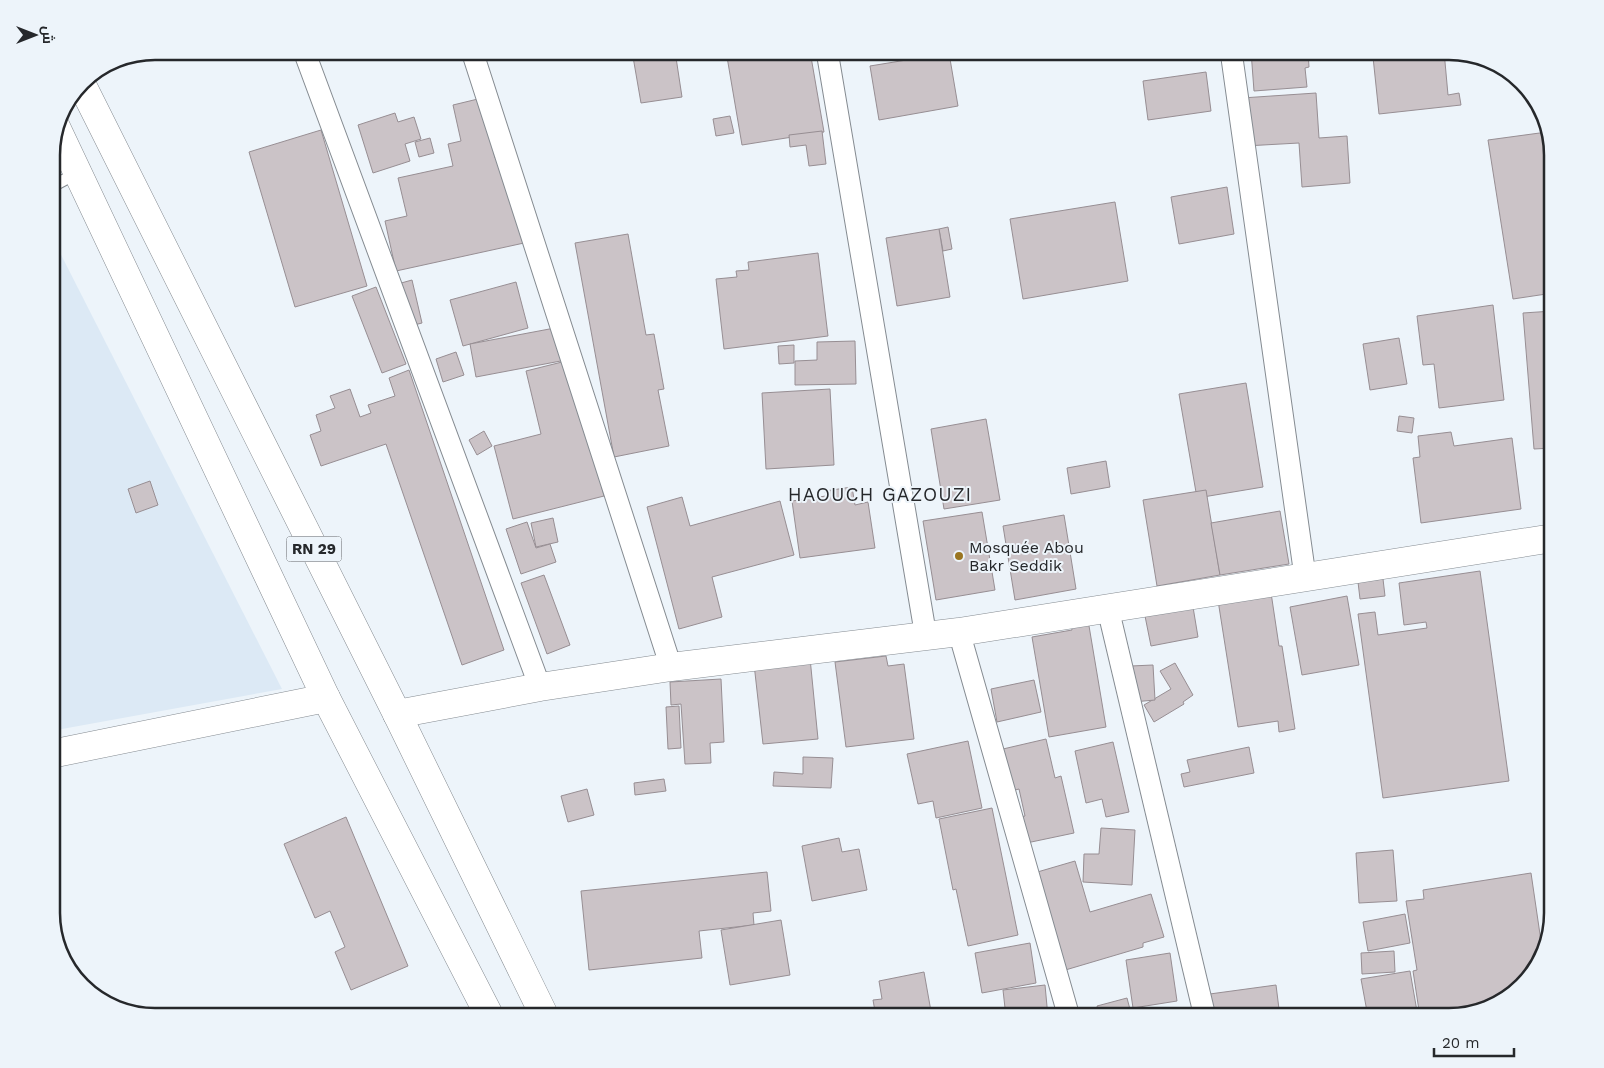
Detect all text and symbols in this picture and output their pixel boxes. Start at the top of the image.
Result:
north arrow [10,10,60,60]
text: ش [39,26,56,44]
district label: HAOUCH GAZOUZI [788,483,972,506]
road number: RN 29 [286,536,342,562]
place label: Mosquée Abou Bakr Seddik [969,538,1084,575]
marker: Mosquée Abou Bakr Seddik [953,550,965,562]
scale bar [1434,1026,1514,1058]
text: 20 m [1442,1034,1480,1052]

